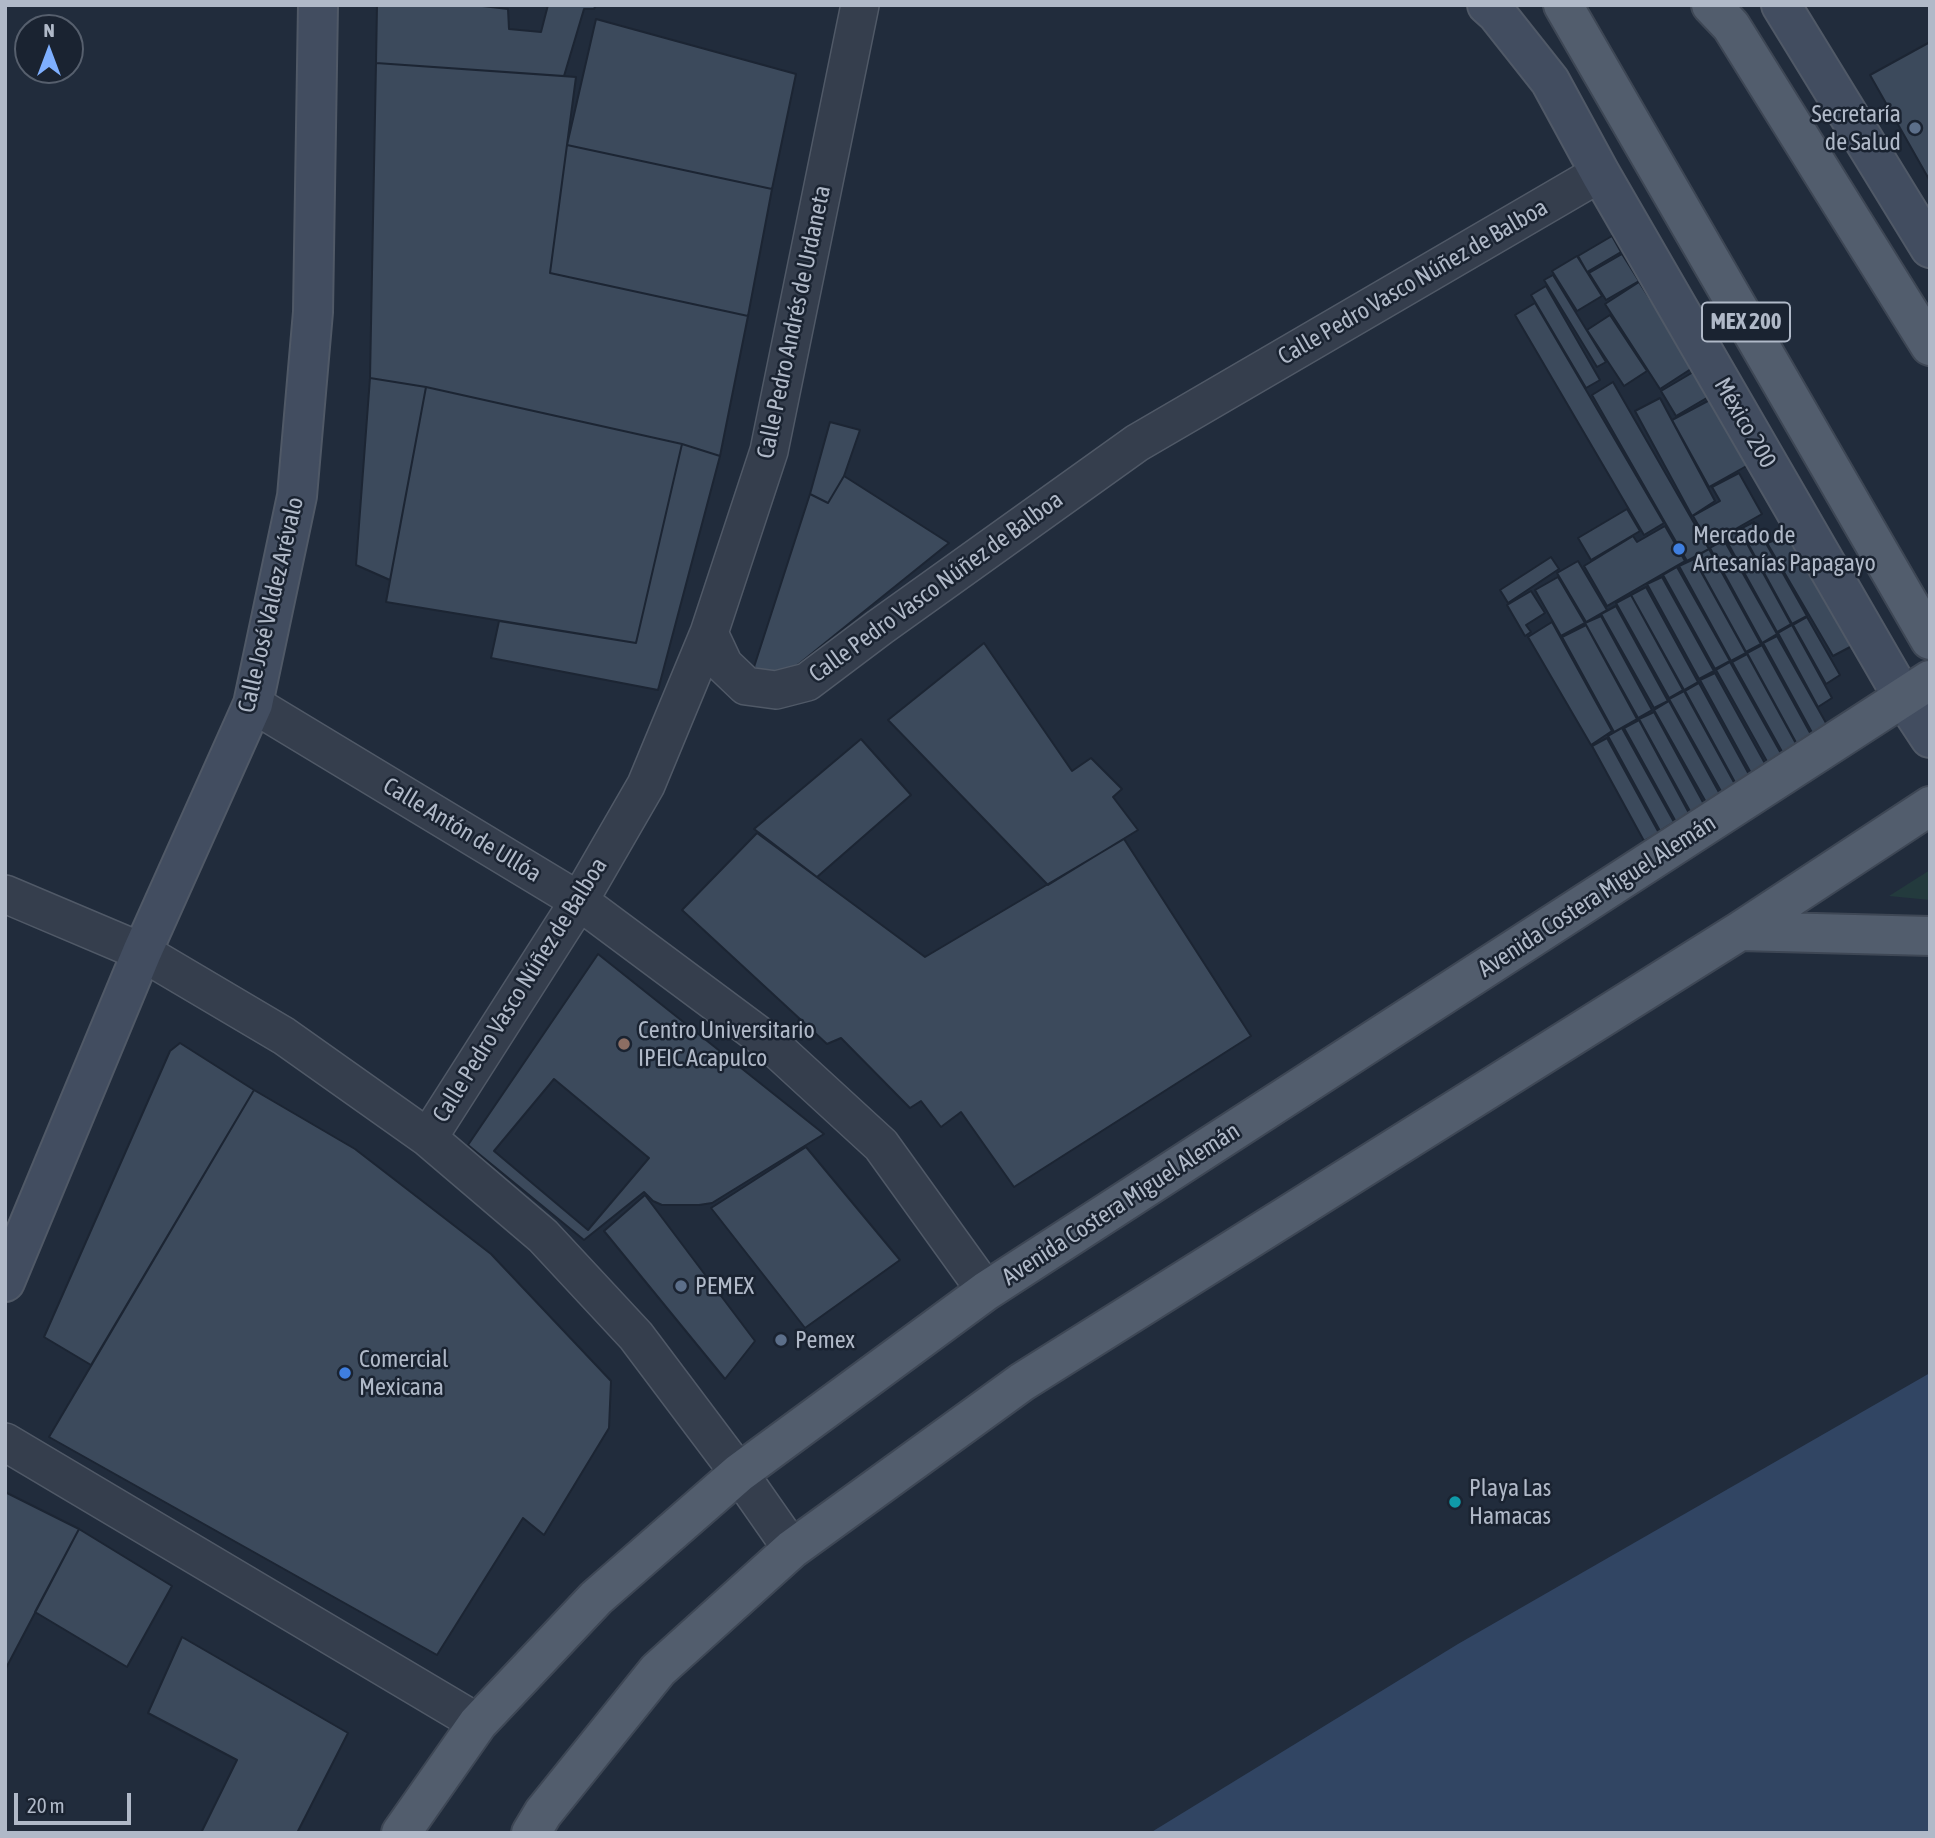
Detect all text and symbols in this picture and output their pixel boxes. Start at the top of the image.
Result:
north arrow [14,14,84,84]
text: N [43,19,55,41]
place label: Secretaría de Salud [1811,100,1901,156]
marker: Secretaría de Salud [1907,120,1923,136]
street label: Calle Pedro Andrés de Urdaneta [751,183,837,461]
street label: Calle Pedro Vasco Núñez de Balboa [1273,193,1553,371]
road number: MEX 200 [1702,302,1790,342]
street label: México 200 [1708,373,1782,473]
street label: Calle Pedro Vasco Núñez de Balboa [804,485,1068,689]
street label: Calle José Valdez Arévalo [232,494,310,716]
place label: Mercado de Artesanías Papagayo [1693,521,1876,577]
marker: Mercado de Artesanías Papagayo [1671,541,1687,557]
street label: Calle Antón de Ullóa [378,771,546,889]
street label: Avenida Costera Miguel Alemán [1473,808,1721,984]
street label: Calle Pedro Vasco Núñez de Balboa [427,852,613,1128]
place label: Centro Universitario IPEIC Acapulco [638,1016,815,1072]
marker: Centro Universitario IPEIC Acapulco [616,1036,632,1052]
street label: Avenida Costera Miguel Alemán [997,1116,1245,1292]
place label: PEMEX [695,1272,754,1300]
marker: PEMEX [673,1278,689,1294]
place label: Pemex [795,1326,855,1354]
marker: Pemex [773,1332,789,1348]
place label: Comercial Mexicana [359,1345,448,1401]
marker: Comercial Mexicana [337,1365,353,1381]
place label: Playa Las Hamacas [1469,1474,1551,1530]
marker: Playa Las Hamacas [1447,1494,1463,1510]
scale bar [18,1778,135,1822]
text: 20 m [27,1793,65,1817]

